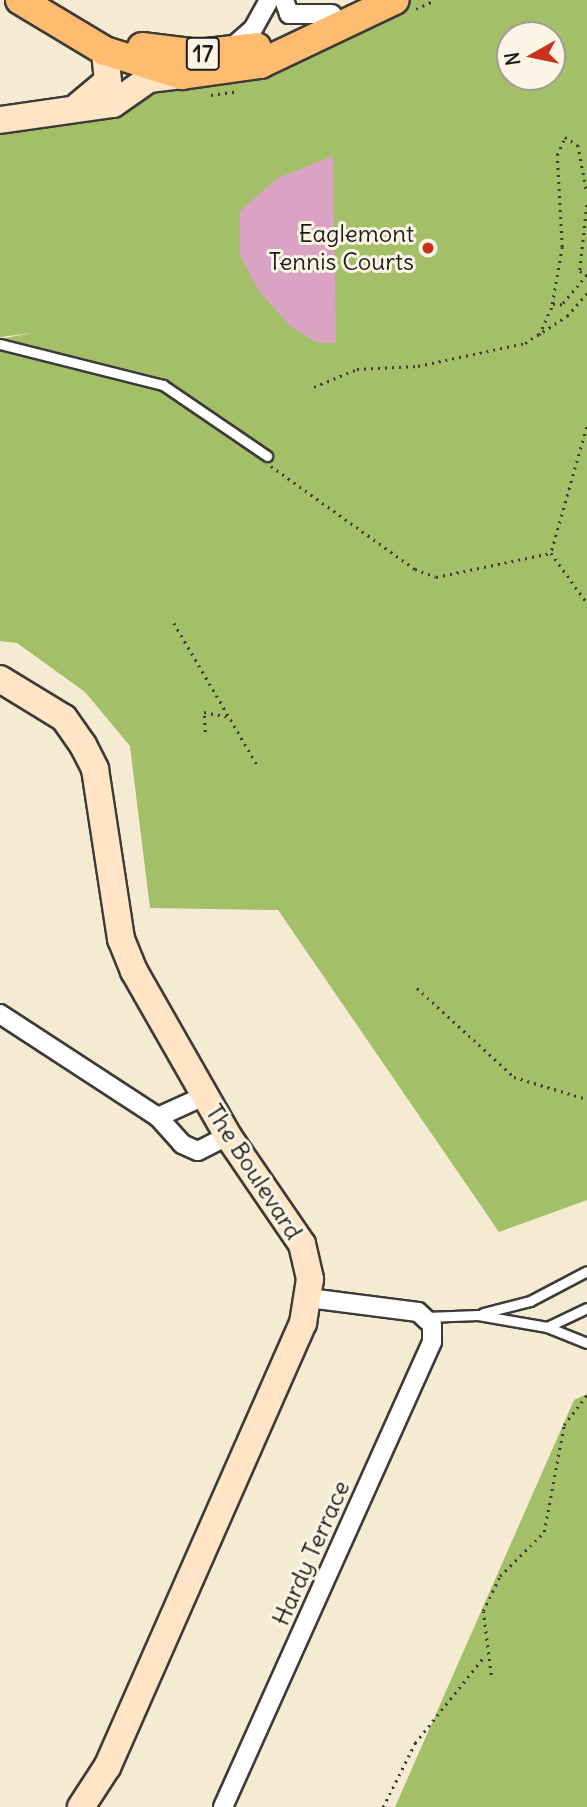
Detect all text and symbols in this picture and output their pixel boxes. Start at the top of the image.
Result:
north arrow [496,21,566,91]
road number: 17 [186,34,220,74]
text: N [499,51,525,67]
place label: Eaglemont Tennis Courts [269,220,414,276]
marker: Eaglemont Tennis Courts [420,240,436,256]
street label: The Boulevard [200,1099,308,1245]
street label: Hardy Terrace [266,1476,356,1630]

